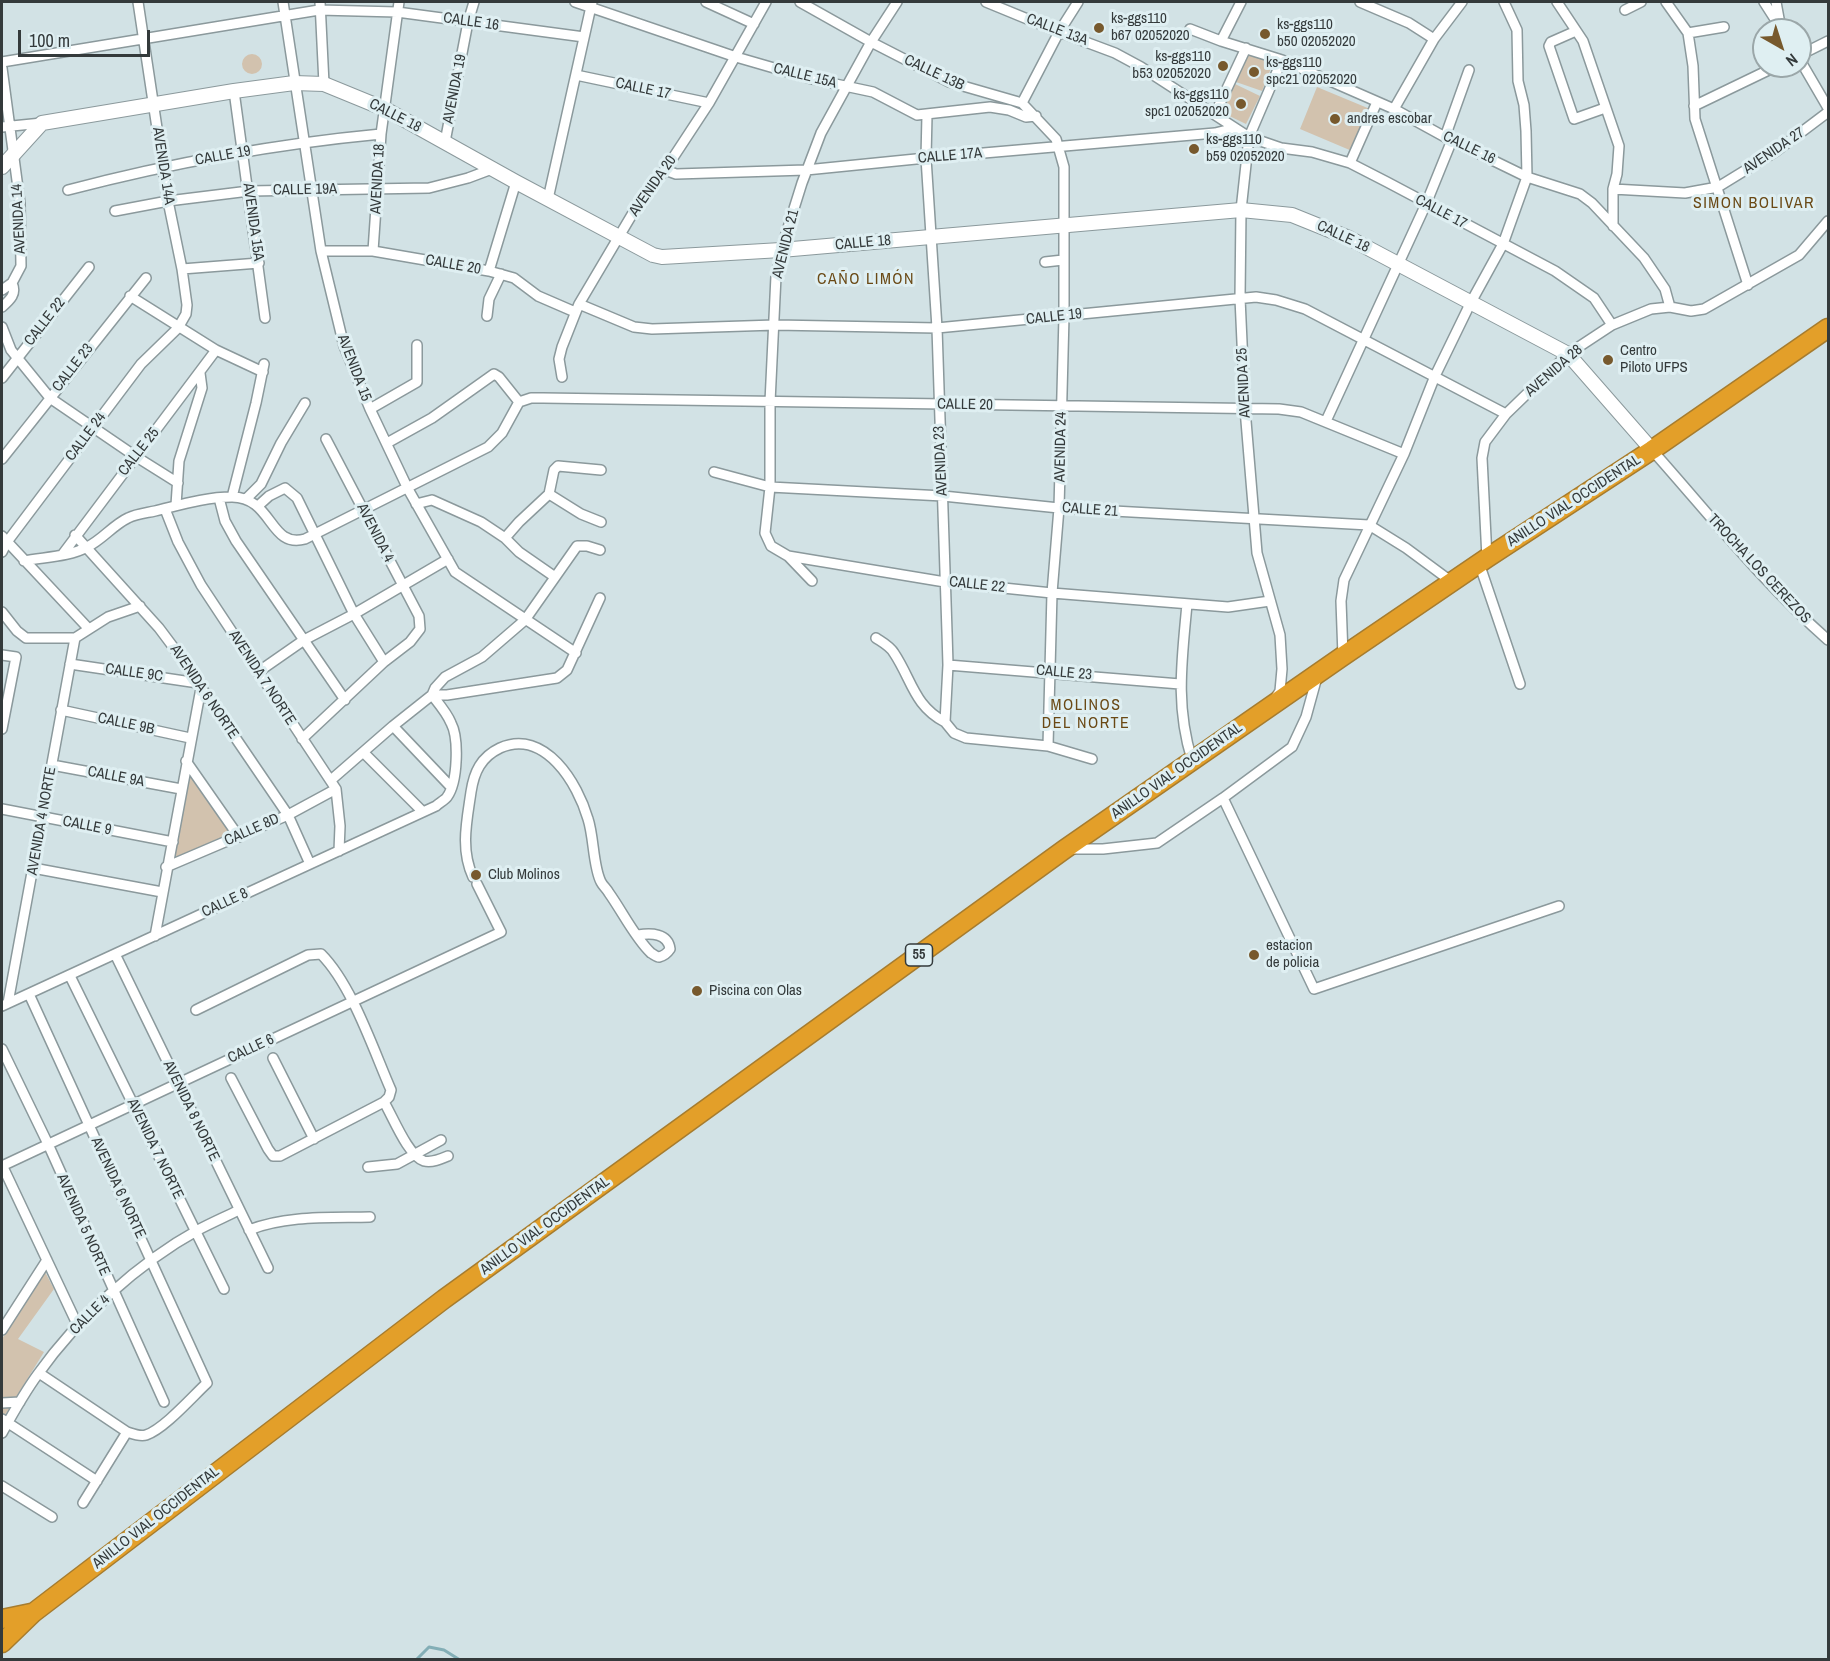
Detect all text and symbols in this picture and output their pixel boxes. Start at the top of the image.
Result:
street label: CALLE 16 [442,9,500,35]
street label: CALLE 13A [1024,10,1090,50]
place label: ks-ggs110 b67 02052020 [1111,10,1190,45]
place label: ks-ggs110 b50 02052020 [1277,16,1356,51]
scale bar [21,18,153,56]
north arrow [1752,18,1812,78]
marker: ks-ggs110 b67 02052020 [1092,21,1106,35]
marker: ks-ggs110 b50 02052020 [1258,27,1272,41]
text: 100 m [29,28,70,53]
place label: ks-ggs110 b53 02052020 [1132,48,1211,83]
text: N [1781,49,1803,72]
street label: CALLE 13B [901,51,967,95]
street label: AVENIDA 19 [439,53,471,125]
place label: ks-ggs110 spc21 02052020 [1266,54,1357,89]
street label: CALLE 15A [772,59,838,93]
marker: ks-ggs110 b53 02052020 [1216,59,1230,73]
marker: ks-ggs110 spc21 02052020 [1247,65,1261,79]
street label: CALLE 17 [614,74,672,104]
place label: ks-ggs110 spc1 02052020 [1145,86,1229,121]
street label: CALLE 18 [366,95,424,137]
marker: ks-ggs110 spc1 02052020 [1234,97,1248,111]
place label: andres escobar [1347,110,1432,128]
marker: andres escobar [1328,112,1342,126]
street label: AVENIDA 27 [1740,124,1808,178]
street label: AVENIDA 14A [148,126,178,206]
street label: CALLE 16 [1440,128,1498,168]
place label: ks-ggs110 b59 02052020 [1206,131,1285,166]
street label: CALLE 19 [194,142,252,170]
marker: ks-ggs110 b59 02052020 [1187,142,1201,156]
street label: AVENIDA 18 [367,143,389,215]
street label: CALLE 17A [917,144,983,168]
street label: AVENIDA 20 [625,152,681,220]
street label: CALLE 19A [273,180,337,200]
street label: AVENIDA 15A [239,182,267,262]
street label: AVENIDA 14 [8,183,30,255]
street label: CALLE 17 [1412,191,1470,233]
district label: SIMON BOLIVAR [1693,194,1815,214]
street label: AVENIDA 21 [769,208,803,280]
street label: CALLE 18 [1314,217,1372,257]
street label: CALLE 18 [834,232,892,254]
street label: CALLE 20 [424,251,482,279]
district label: CAÑO LIMÓN [817,270,915,290]
street label: CALLE 22 [21,294,69,350]
street label: CALLE 19 [1025,305,1083,329]
street label: AVENIDA 15 [333,332,375,404]
street label: CALLE 23 [49,340,97,396]
street label: AVENIDA 28 [1522,341,1586,401]
place label: Centro Piloto UFPS [1620,342,1688,377]
street label: AVENIDA 25 [1233,347,1255,419]
marker: Centro Piloto UFPS [1601,353,1615,367]
street label: CALLE 20 [937,396,993,414]
street label: CALLE 24 [62,409,110,465]
street label: AVENIDA 24 [1051,412,1071,482]
street label: CALLE 25 [115,424,163,480]
street label: AVENIDA 23 [930,425,952,497]
street label: ANILLO VIAL OCCIDENTAL [1504,451,1644,551]
street label: CALLE 21 [1061,499,1119,521]
street label: AVENIDA 4 [353,501,397,565]
street label: TROCHA LOS CEREZOS [1704,511,1814,627]
street label: CALLE 22 [948,573,1006,597]
street label: AVENIDA 7 NORTE [225,627,299,729]
street label: AVENIDA 6 NORTE [166,642,242,742]
street label: CALLE 9C [104,660,164,686]
street label: CALLE 23 [1035,662,1093,684]
district label: MOLINOS DEL NORTE [1042,696,1130,734]
street label: CALLE 9B [96,709,156,739]
street label: ANILLO VIAL OCCIDENTAL [1108,719,1246,823]
street label: CALLE 9A [86,763,146,791]
street label: AVENIDA 4 NORTE [24,765,60,877]
street label: CALLE 8D [222,810,282,850]
street label: CALLE 9 [61,812,113,840]
place label: Club Molinos [488,866,560,884]
marker: Club Molinos [469,868,483,882]
street label: CALLE 8 [199,884,251,922]
place label: estacion de policia [1266,937,1319,972]
road number: 55 [906,944,932,966]
marker: estacion de policia [1247,948,1261,962]
place label: Piscina con Olas [709,982,802,1000]
marker: Piscina con Olas [690,984,704,998]
street label: CALLE 6 [225,1030,277,1068]
street label: AVENIDA 8 NORTE [159,1058,223,1164]
street label: AVENIDA 7 NORTE [123,1096,187,1202]
street label: AVENIDA 6 NORTE [87,1135,149,1241]
street label: AVENIDA 5 NORTE [52,1171,114,1279]
street label: ANILLO VIAL OCCIDENTAL [477,1173,613,1279]
street label: CALLE 4 [66,1291,114,1339]
street label: ANILLO VIAL OCCIDENTAL [89,1463,223,1573]

